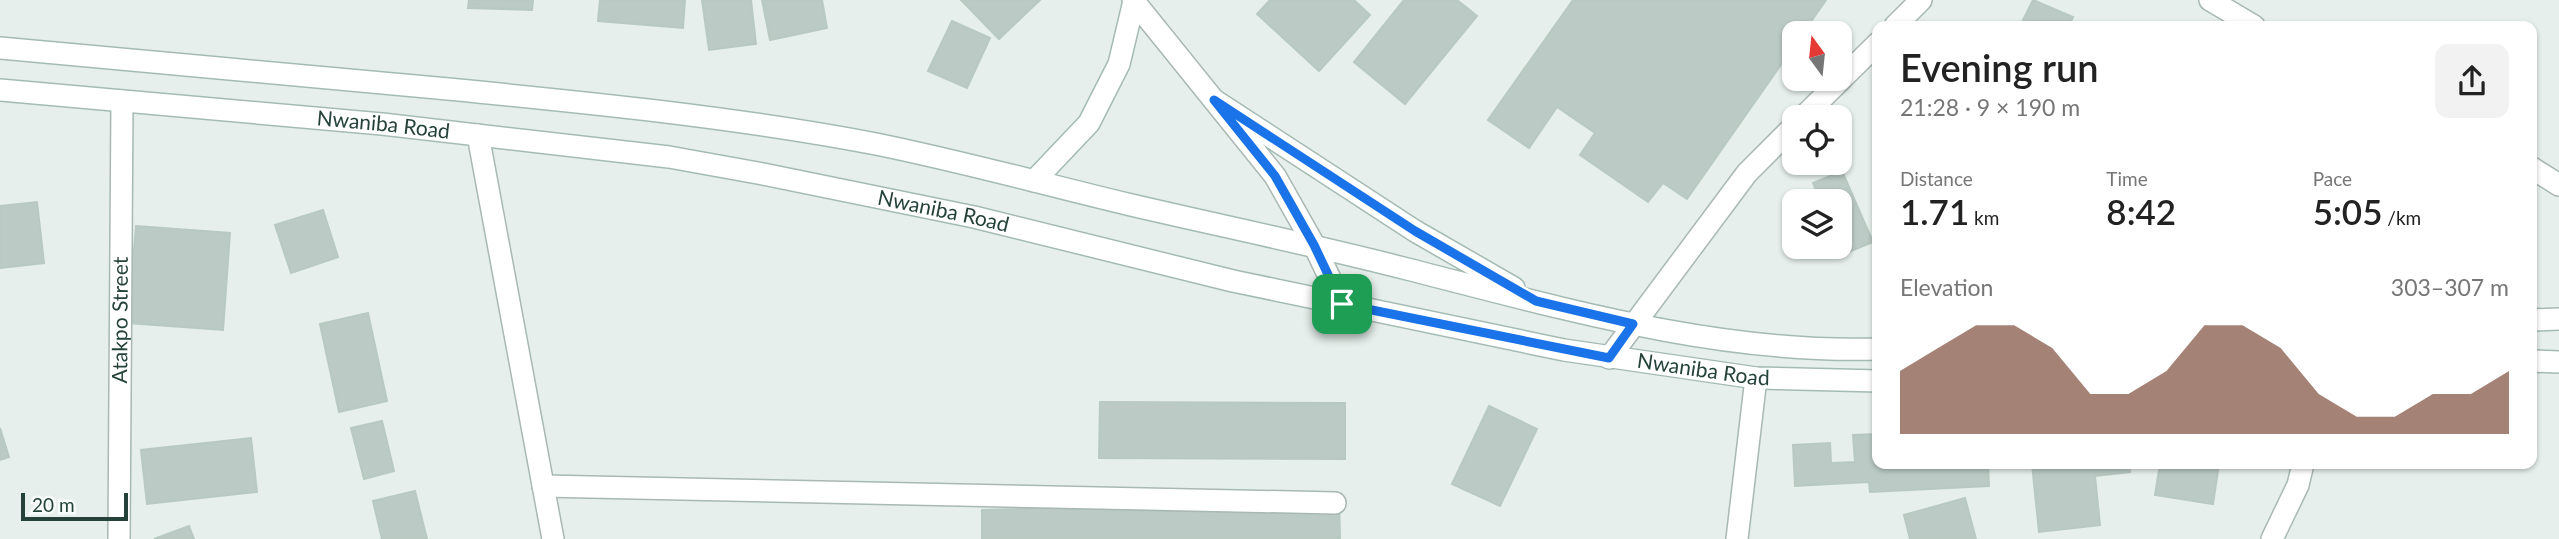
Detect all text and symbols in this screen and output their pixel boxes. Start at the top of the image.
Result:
north arrow [1782,21,1852,91]
map controls [1782,21,1852,259]
text: Evening run [1900,44,2099,90]
button: share [2435,44,2509,118]
text: 21:28 · 9 × 190 m [1900,93,2080,121]
street label: Nwaniba Road [316,104,451,143]
button: locate [1782,105,1852,175]
text: Distance [1900,167,1973,190]
text: Time [2106,167,2148,190]
text: Pace [2313,167,2352,190]
street label: Nwaniba Road [876,184,1012,236]
button: layers [1782,189,1852,259]
text: 1.71 [1900,190,1969,232]
text: 8:42 [2106,190,2176,232]
text: 5:05 [2313,190,2382,232]
text: km [1969,206,1999,229]
text: /km [2382,206,2421,229]
street label: Atakpo Street [106,256,132,383]
text: Elevation [1900,273,1993,301]
text: 303–307 m [2391,273,2509,301]
pin [1312,274,1372,334]
icon: arrive [1323,285,1361,323]
street label: Nwaniba Road [1636,347,1770,389]
scale bar [21,490,128,522]
text: 20 m [32,493,75,516]

